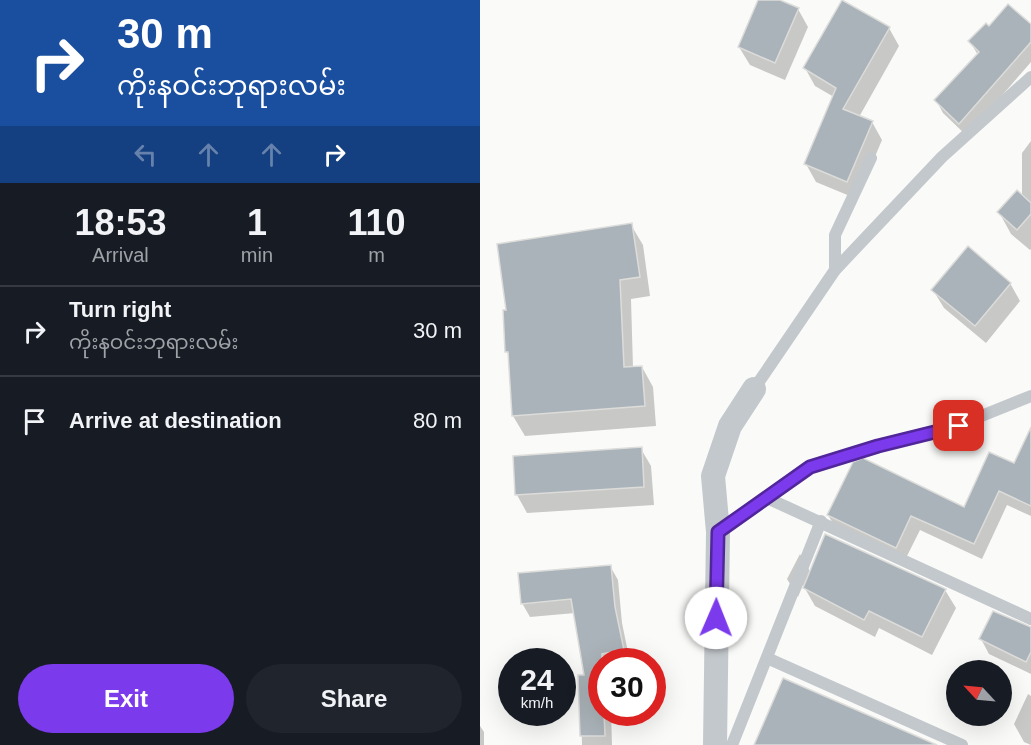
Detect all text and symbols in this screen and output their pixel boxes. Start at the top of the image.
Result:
text: 30 m [117,10,213,57]
icon: right [18,24,96,102]
text: ကိုးနဝင်းဘုရားလမ်း [117,71,346,101]
icon: left [129,138,162,171]
icon: ahead [192,138,225,171]
icon: ahead [255,138,288,171]
icon: right [318,138,351,171]
text: 18:53 [74,202,166,243]
text: 1 [247,202,267,243]
text: 110 [347,202,406,243]
text: Arrival [92,244,149,266]
text: min [241,244,273,266]
text: m [368,244,385,266]
text: Turn right [69,297,171,322]
icon: right [18,315,51,348]
text: 30 m [413,318,462,343]
text: ကိုးနဝင်းဘုရားလမ်း [69,331,238,353]
pin [933,400,984,451]
icon: arrive [18,405,51,438]
text: Arrive at destination [69,408,282,433]
text: 80 m [413,408,462,433]
icon: arrive [942,409,975,442]
position arrow [684,586,748,650]
speed limit sign: 30 [588,648,666,726]
north arrow [946,660,1012,726]
map controls [946,660,1012,726]
text: 24 [520,663,554,696]
button: Exit [18,664,234,733]
button: Share [246,664,462,733]
text: km/h [521,694,553,711]

